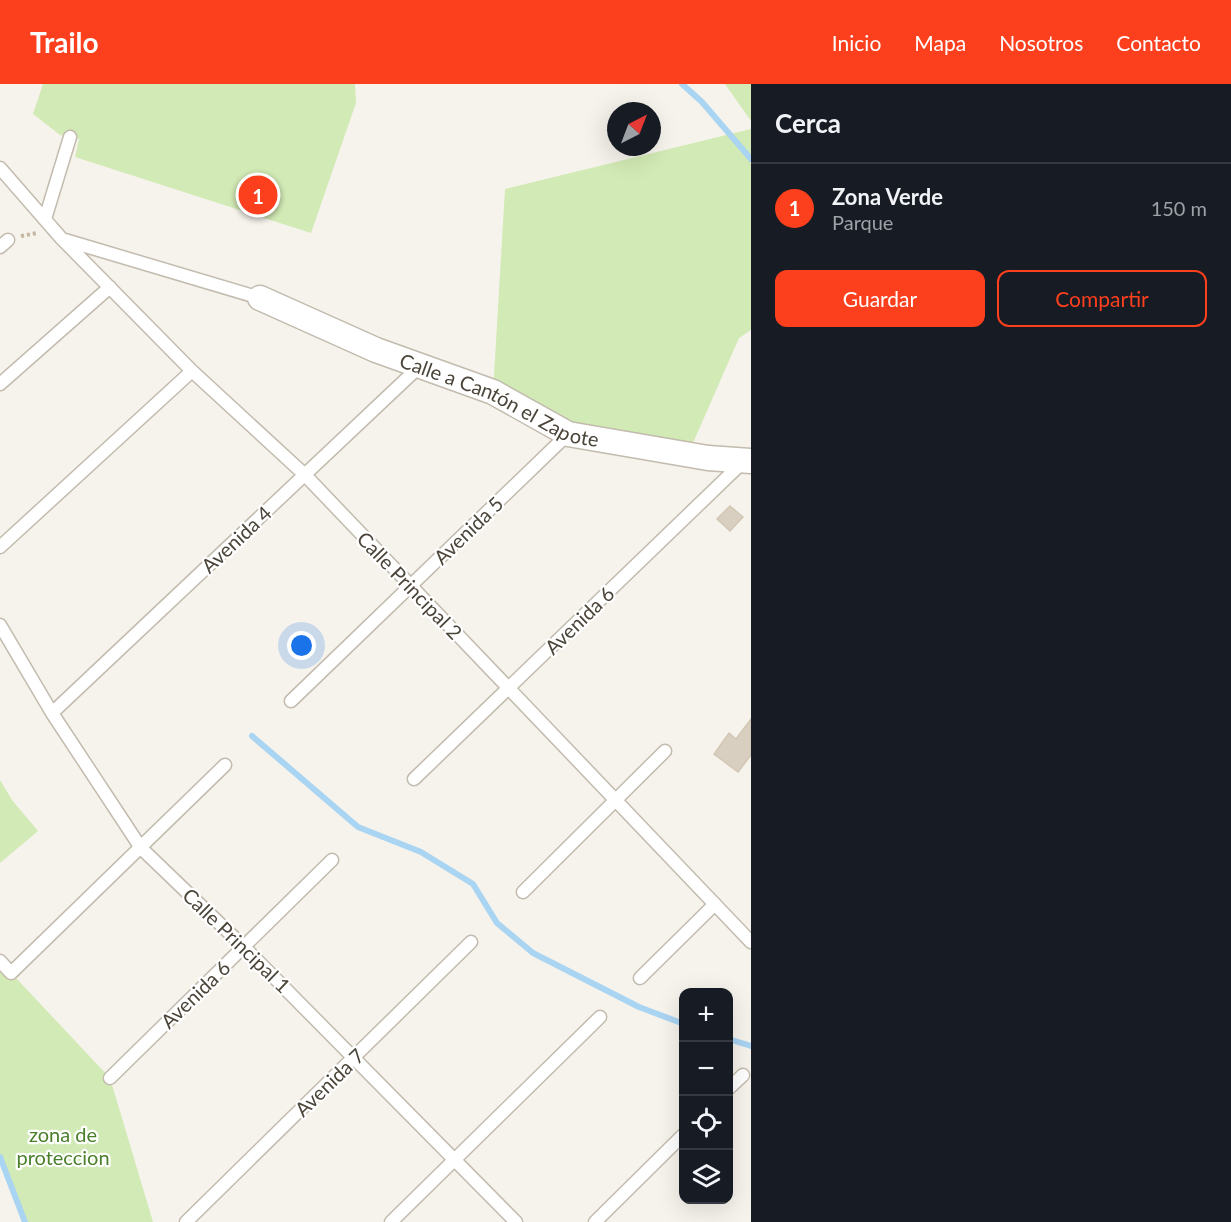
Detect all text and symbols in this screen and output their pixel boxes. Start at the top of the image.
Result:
text: Trailo [30,25,99,59]
text: Inicio [832,30,881,55]
text: Mapa [914,30,966,55]
text: Nosotros [999,30,1083,55]
text: Contacto [1116,30,1201,55]
north arrow [607,102,661,156]
text: Cerca [775,107,841,139]
pin: 1 [238,172,278,218]
text: Zona Verde [832,183,943,210]
text: 1 [789,196,800,220]
text: 150 m [1151,196,1207,220]
text: Parque [832,210,893,234]
button: Guardar [775,270,985,327]
button: Compartir [997,270,1207,327]
street label: Calle a Cantón el Zapote [397,348,601,451]
street label: Avenida 5 [428,491,508,569]
street label: Avenida 4 [196,500,276,578]
street label: Calle Principal 2 [353,526,467,644]
street label: Avenida 6 [539,581,619,659]
your location [287,631,316,660]
street label: Calle Principal 1 [178,883,296,997]
street label: Avenida 6 [155,955,235,1033]
map controls [679,988,733,1204]
button: + [679,988,733,1042]
button: − [679,1042,733,1096]
street label: Avenida 7 [289,1043,369,1121]
button: locate [679,1096,733,1150]
park label: zona de proteccion [16,1122,110,1169]
button: layers [679,1150,733,1204]

